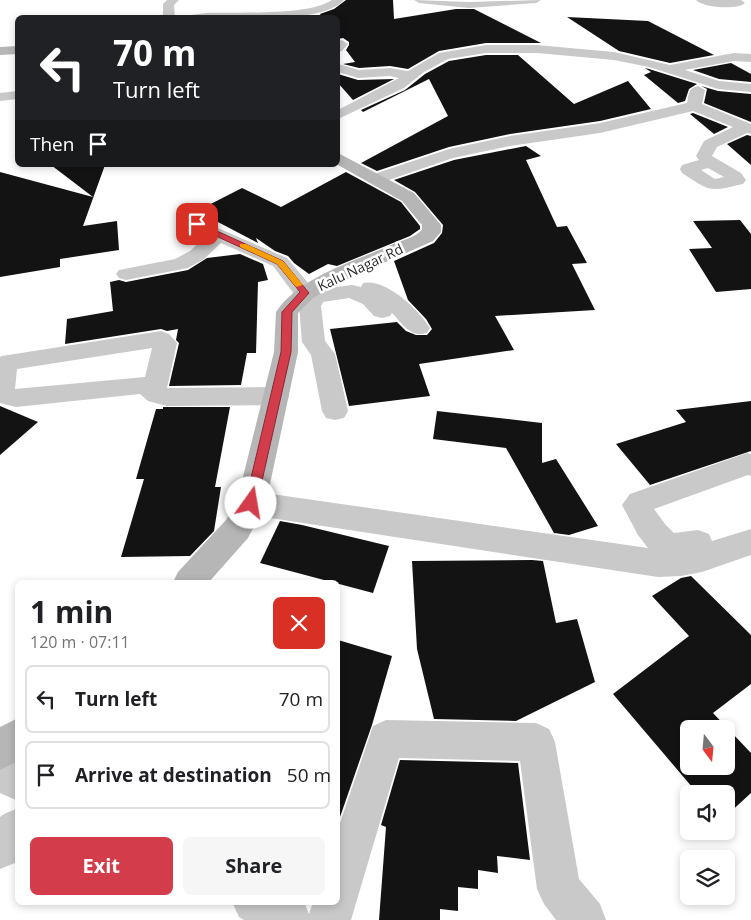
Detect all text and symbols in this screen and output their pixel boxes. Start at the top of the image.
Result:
text: 70 m [113,29,196,76]
icon: left [30,35,95,100]
text: Turn left [113,74,200,104]
icon: arrive [84,130,112,158]
text: Then [30,131,74,157]
pin [176,203,218,245]
icon: arrive [183,210,211,238]
street label: Kalu Nagar Rd [314,239,406,295]
position arrow [224,476,276,528]
text: 1 min [30,591,113,632]
button: close [273,597,325,649]
text: 120 m · 07:11 [30,631,130,653]
icon: left [32,685,60,713]
text: Turn left [75,686,157,712]
text: 70 m [279,686,323,712]
north arrow [680,720,735,775]
map controls [680,720,735,905]
icon: arrive [32,761,60,789]
text: Arrive at destination [75,762,272,788]
text: 50 m [287,762,331,788]
button: sound [680,785,735,840]
button: Exit [30,837,173,895]
button: Share [183,837,325,895]
button: layers [680,850,735,905]

